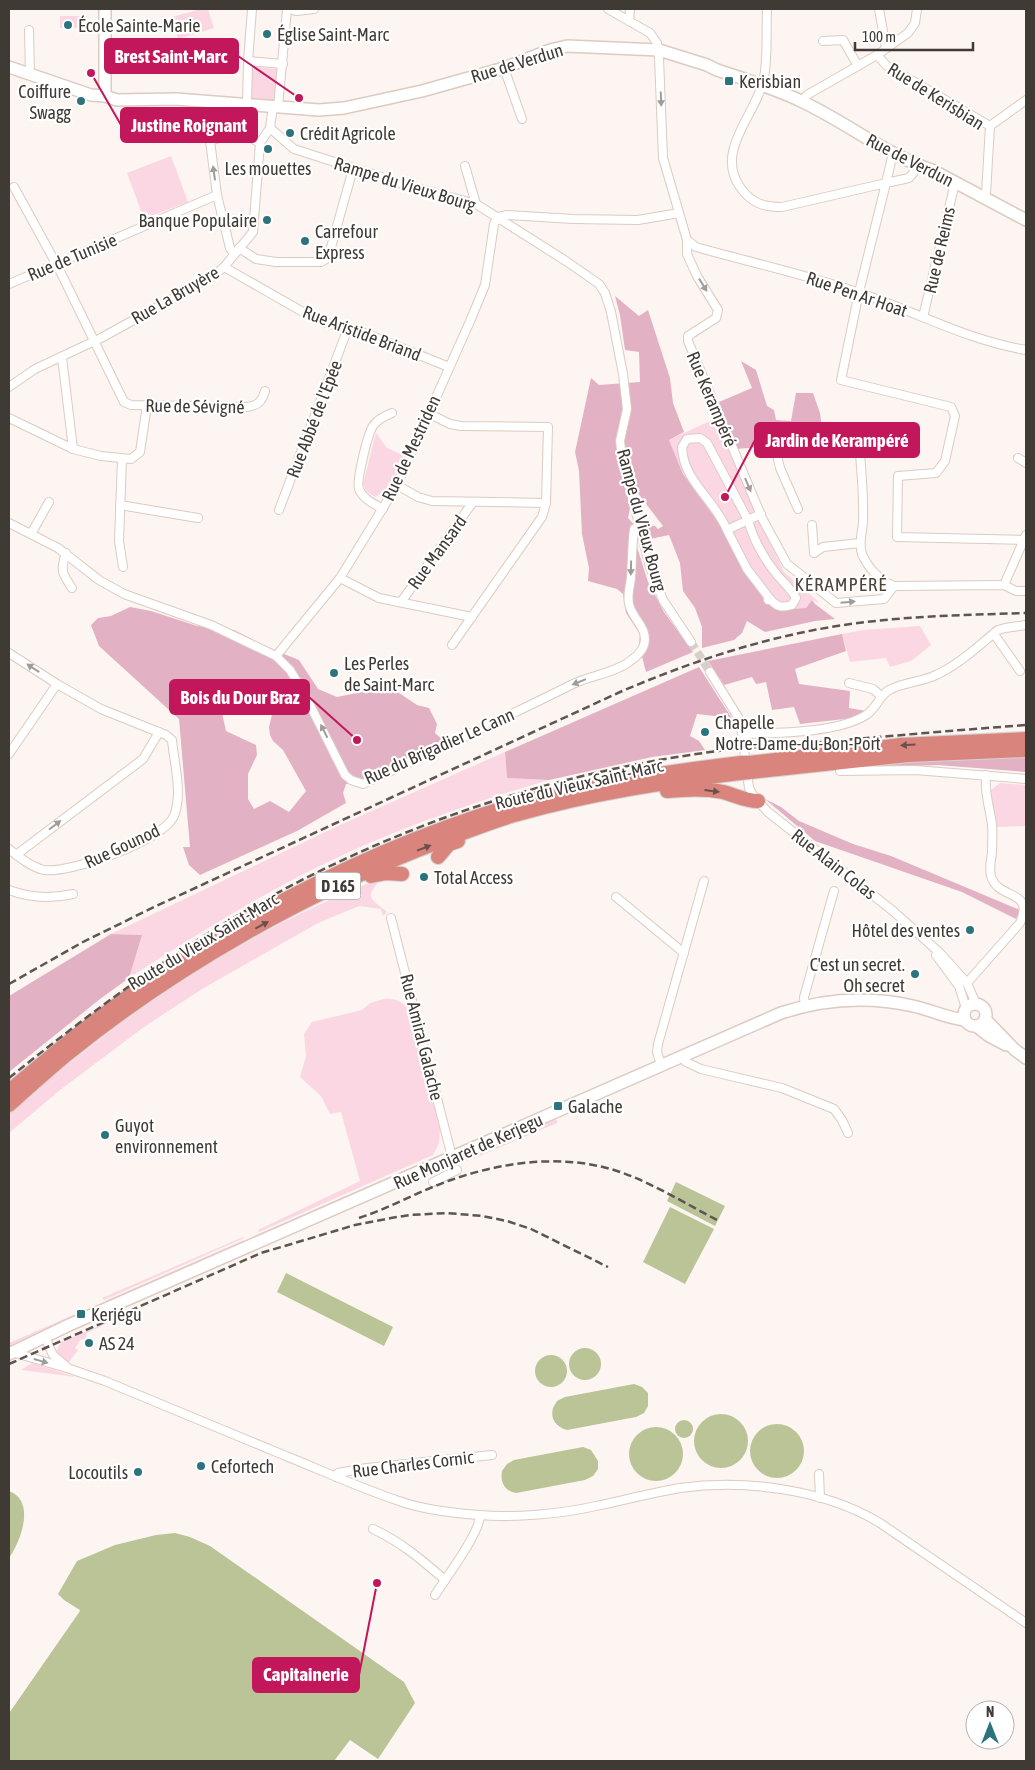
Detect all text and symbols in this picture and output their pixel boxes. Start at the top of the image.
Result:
place label: École Sainte-Marie [78,15,201,36]
marker: École Sainte-Marie [62,19,74,31]
scale bar [855,20,972,52]
place label: Église Saint-Marc [277,24,390,45]
marker: Église Saint-Marc [261,28,273,40]
text: 100 m [862,28,896,45]
callout: Brest Saint-Marc [105,39,238,73]
street label: Rue de Verdun [468,39,566,87]
text: Brest Saint-Marc [115,45,227,67]
street label: Rue de Kerisbian [884,58,988,134]
place label: Kerisbian [739,71,801,92]
marker: Kerisbian [723,75,735,87]
place label: Coiffure Swagg [18,81,71,123]
one-way arrow [657,91,665,107]
marker: Coiffure Swagg [75,95,87,107]
callout: Justine Roignant [121,108,257,142]
text: Justine Roignant [130,114,248,136]
place label: Crédit Agricole [300,123,396,144]
marker: Crédit Agricole [284,127,296,139]
street label: Rue de Verdun [863,129,957,191]
marker: Les mouettes [262,143,274,155]
street label: Rampe du Vieux Bourg [332,152,479,216]
place label: Les mouettes [225,158,311,179]
one-way arrow [210,164,218,180]
street label: Rue de Reims [919,205,959,295]
place label: Banque Populaire [138,210,257,231]
marker: Banque Populaire [261,214,273,226]
place label: Carrefour Express [315,221,378,263]
street label: Rue de Tunisie [24,229,120,285]
marker: Carrefour Express [299,235,311,247]
street label: Rue La Bruyère [128,262,222,328]
street label: Rue Pen Ar Hoat [804,267,910,321]
one-way arrow [698,278,708,291]
street label: Rue Aristide Briand [300,301,424,365]
street label: Rue Kerampéré [683,348,741,450]
street label: Rue Abbé de l'Epée [282,357,346,481]
street label: Rue de Mestriden [377,392,445,504]
street label: Rue de Sévigné [145,395,245,417]
callout: Jardin de Kerampéré [755,423,919,457]
text: Jardin de Kerampéré [764,429,909,451]
street label: Rampe du Vieux Bourg [613,446,671,594]
one-way arrow [745,478,753,492]
street label: Rue Mansard [403,511,471,593]
one-way arrow [627,560,635,576]
district label: KÉRAMPÉRÉ [795,573,887,595]
one-way arrow [840,597,856,605]
place label: Les Perles de Saint-Marc [344,653,434,695]
one-way arrow [26,664,39,673]
marker: Les Perles de Saint-Marc [328,667,340,679]
one-way arrow [571,678,586,686]
callout: Bois du Dour Braz [170,680,309,714]
text: Bois du Dour Braz [180,686,300,708]
street label: Rue du Brigadier Le Cann [361,703,517,789]
place label: Chapelle Notre-Dame-du-Bon-Port [715,712,881,754]
one-way arrow [320,724,328,738]
marker: Chapelle Notre-Dame-du-Bon-Port [699,726,711,738]
one-way arrow [899,741,915,749]
street label: Route du Vieux Saint-Marc [493,754,665,814]
one-way arrow [704,787,720,795]
street label: Rue Gounod [81,819,163,873]
one-way arrow [48,820,61,831]
street label: Rue Alain Colas [787,824,881,904]
one-way arrow [417,843,431,851]
place label: Total Access [434,867,513,888]
marker: Total Access [418,871,430,883]
road number: D 165 [316,872,360,899]
street label: Route du Vieux Saint-Marc [124,888,282,994]
place label: Hôtel des ventes [851,920,960,941]
one-way arrow [255,921,269,929]
marker: Hôtel des ventes [964,924,976,936]
place label: C'est un secret. Oh secret [810,954,905,996]
marker: C'est un secret. Oh secret [909,968,921,980]
street label: Rue Amiral Galache [396,972,448,1102]
place label: Galache [568,1096,623,1117]
marker: Galache [552,1100,564,1112]
street label: Rue Monjaret de Kerjegu [390,1109,546,1193]
place label: Guyot environnement [115,1115,218,1157]
marker: Guyot environnement [99,1129,111,1141]
place label: Kerjégu [91,1304,142,1325]
marker: Kerjégu [75,1308,87,1320]
place label: AS 24 [99,1333,135,1354]
marker: AS 24 [83,1337,95,1349]
one-way arrow [33,1358,48,1366]
street label: Rue Charles Cornic [351,1446,475,1482]
place label: Cefortech [211,1456,274,1477]
marker: Cefortech [195,1460,207,1472]
place label: Locoutils [68,1462,128,1483]
marker: Locoutils [132,1466,144,1478]
callout: Capitainerie [253,1658,359,1692]
text: Capitainerie [263,1663,349,1685]
north arrow [965,1700,1015,1750]
text: N [986,1704,994,1720]

